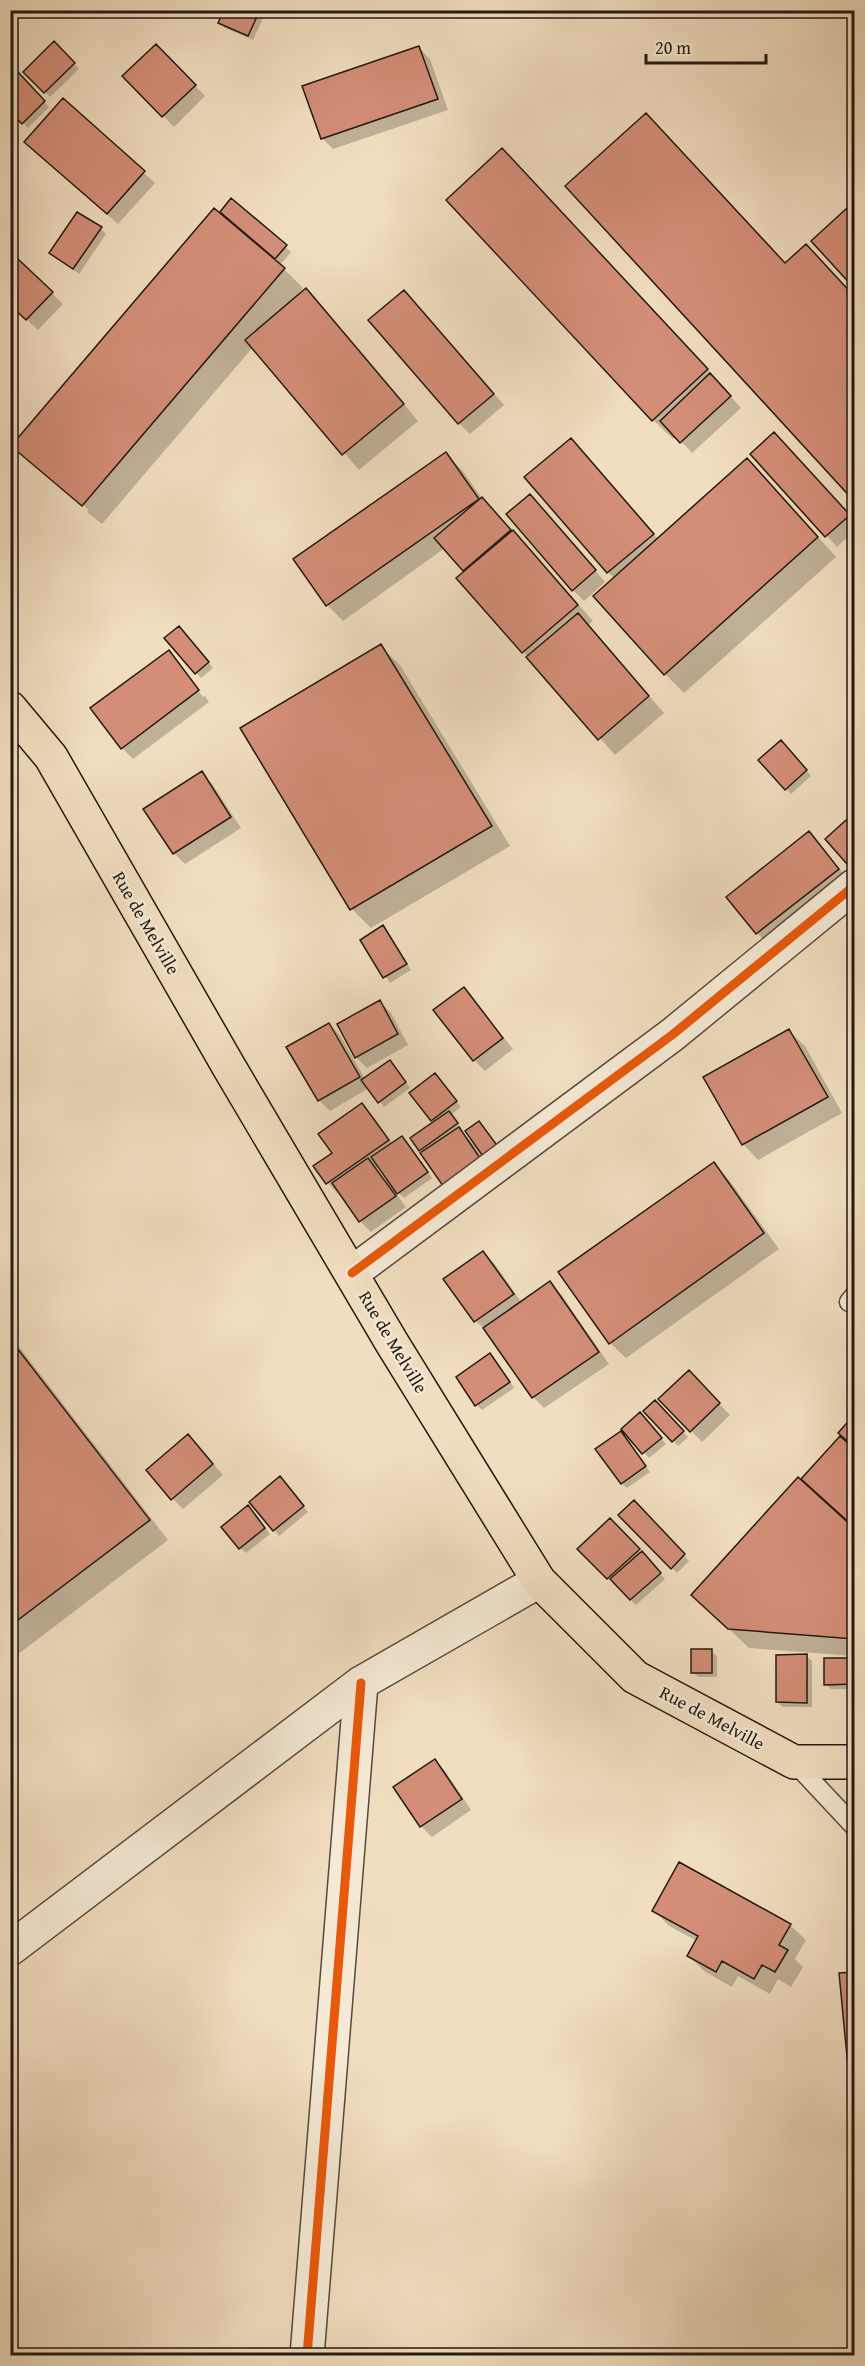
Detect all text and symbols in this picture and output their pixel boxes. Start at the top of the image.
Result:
scale bar [646,27,766,65]
text: 20 m [655,34,691,61]
street label: Rue de Melville [106,866,187,979]
street label: Rue de Melville [352,1285,435,1398]
street label: Rue de Melville [655,1679,770,1757]

